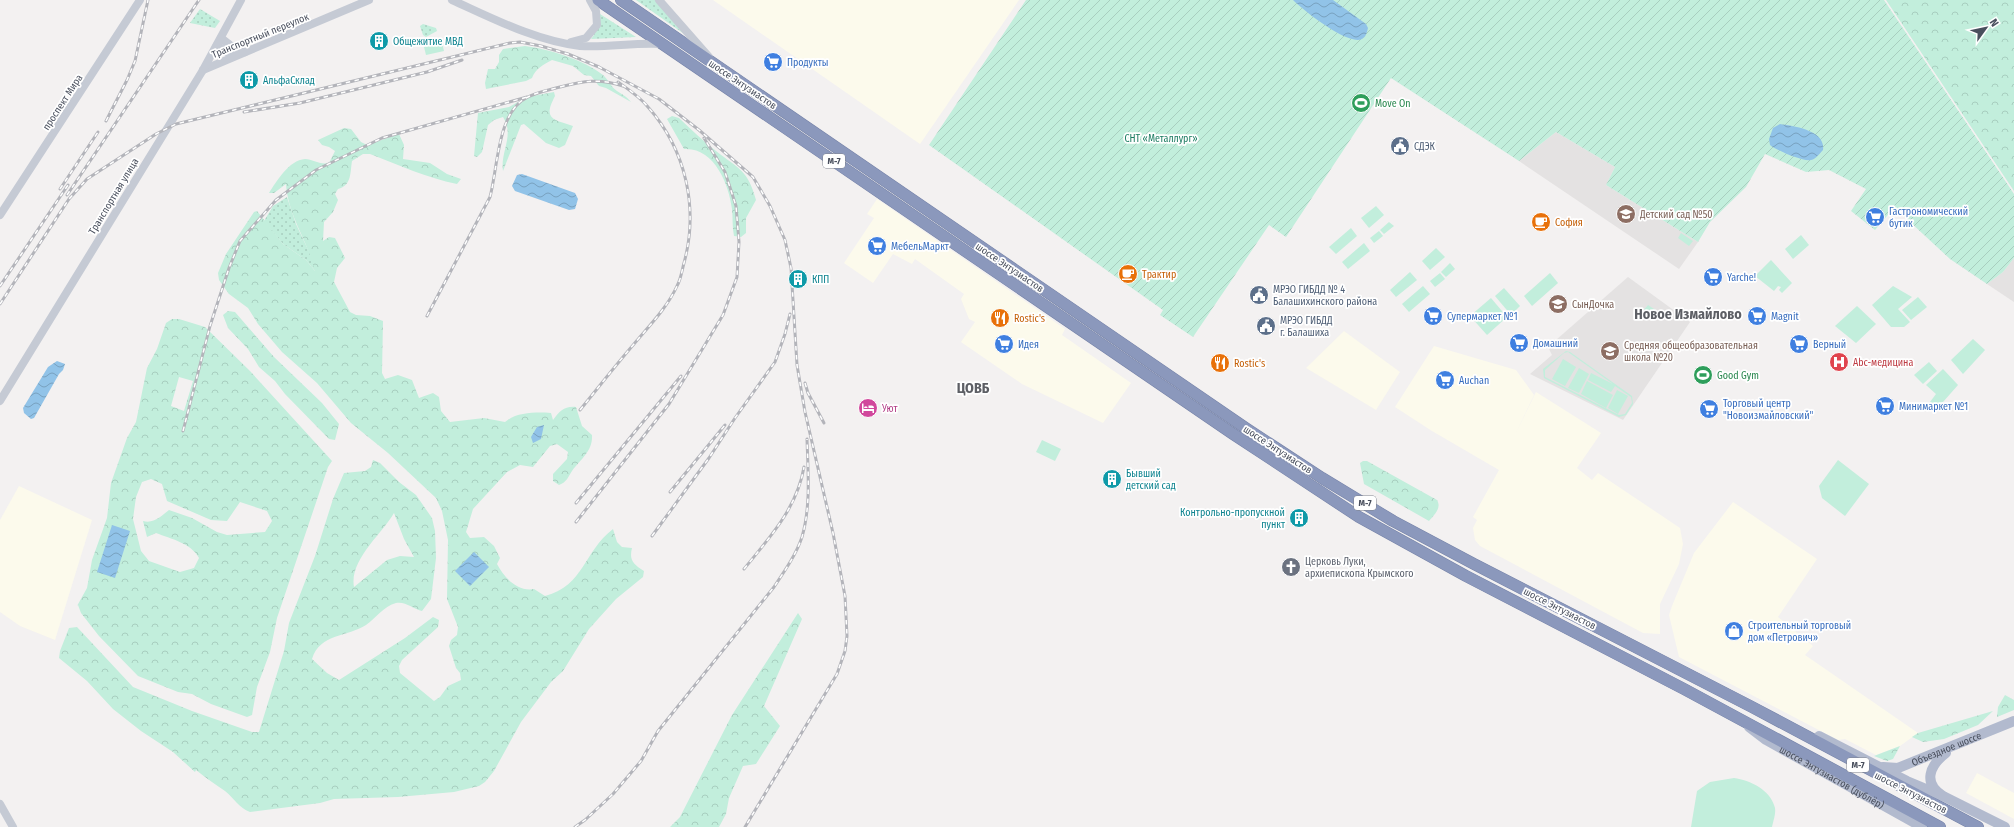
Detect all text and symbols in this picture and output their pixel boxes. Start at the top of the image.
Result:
north arrow [1966,8,2006,48]
street label: Транспортный переулок [210,11,311,61]
text: N [1987,17,2001,29]
building icon: Общежитие МВД [368,30,390,52]
place label: Общежитие МВД [393,36,463,48]
supermarket icon: Продукты [762,51,784,73]
place label: Продукты [787,57,828,69]
street label: шоссе Энтузиастов [706,58,779,112]
building icon: АльфаСклад [238,69,260,91]
street label: проспект Мира [40,72,85,133]
place label: АльфаСклад [263,75,315,87]
sports icon: Move On [1350,92,1372,114]
place label: Move On [1375,98,1411,110]
park label: СНТ «Металлург» [1124,133,1198,145]
public building icon: СДЭК [1389,135,1411,157]
place label: СДЭК [1414,141,1435,153]
road number: М-7 [823,154,845,168]
street label: Транспортная улица [86,156,141,237]
school or university icon: Детский сад №50 [1615,203,1637,225]
supermarket icon: Гастрономический бутик [1864,206,1886,228]
place label: Гастрономический бутик [1889,206,1968,230]
place label: Детский сад №50 [1639,209,1712,221]
cafe icon: София [1530,211,1552,233]
place label: София [1555,217,1583,229]
supermarket icon: МебельМаркт [866,235,888,257]
place label: МебельМаркт [891,241,950,253]
street label: шоссе Энтузиастов [973,241,1046,295]
cafe icon: Трактир [1117,263,1139,285]
supermarket icon: Yarche! [1702,266,1724,288]
building icon: КПП [787,268,809,290]
place label: Трактир [1142,269,1176,281]
place label: Yarche! [1727,272,1756,284]
place label: КПП [812,274,829,286]
public building icon: МРЭО ГИБДД № 4 Балашихинского района [1248,284,1270,306]
place label: МРЭО ГИБДД № 4 Балашихинского района [1273,284,1377,308]
school or university icon: СынДочка [1547,293,1569,315]
place label: СынДочка [1572,299,1614,311]
supermarket icon: Супермаркет №1 [1422,305,1444,327]
supermarket icon: Magnit [1746,305,1768,327]
district label: Новое Измайлово [1634,306,1742,323]
restaurant icon: Rostic's [989,307,1011,329]
place label: Супермаркет №1 [1447,311,1518,323]
place label: Magnit [1771,311,1799,323]
place label: Rostic's [1014,313,1045,325]
public building icon: МРЭО ГИБДД г. Балашиха [1255,315,1277,337]
place label: МРЭО ГИБДД г. Балашиха [1280,315,1333,339]
supermarket icon: Домашний [1508,332,1530,354]
supermarket icon: Идея [993,333,1015,355]
supermarket icon: Верный [1788,333,1810,355]
place label: Домашний [1532,338,1578,350]
place label: Идея [1018,339,1039,351]
place label: Верный [1813,339,1846,351]
school or university icon: Средняя общеобразовательная школа №20 [1599,340,1621,362]
place label: Средняя общеобразовательная школа №20 [1624,340,1758,364]
hospital icon: Abc-медицина [1828,351,1850,373]
restaurant icon: Rostiс's [1209,352,1231,374]
place label: Abc-медицина [1853,357,1913,369]
place label: Rostiс's [1234,358,1265,370]
sports icon: Good Gym [1692,364,1714,386]
supermarket icon: Auchan [1434,369,1456,391]
place label: Good Gym [1717,370,1759,382]
place label: Auchan [1459,375,1489,387]
district label: ЦОВБ [957,380,990,397]
supermarket icon: Минимаркет №1 [1874,395,1896,417]
hotel icon: Уют [857,397,879,419]
supermarket icon: Торговый центр "Новоизмайловский" [1698,398,1720,420]
place label: Торговый центр "Новоизмайловский" [1723,398,1814,422]
place label: Минимаркет №1 [1899,401,1968,413]
place label: Уют [881,403,898,415]
street label: шоссе Энтузиастов [1241,423,1314,477]
building icon: Бывший детский сад [1101,468,1123,490]
place label: Бывший детский сад [1126,468,1176,492]
road number: М-7 [1354,496,1376,510]
place label: Контрольно-пропускной пункт [1180,507,1286,531]
building icon: Контрольно-пропускной пункт [1288,507,1310,529]
church icon: Церковь Луки, архиепископа Крымского [1280,556,1302,578]
place label: Церковь Луки, архиепископа Крымского [1305,556,1414,580]
street label: шоссе Энтузиастов [1521,585,1598,632]
shop icon: Строительный торговый дом «Петрович» [1723,620,1745,642]
place label: Строительный торговый дом «Петрович» [1748,620,1851,644]
street label: Объездное шоссе [1910,730,1983,769]
street label: шоссе Энтузиастов (дублёр) [1777,744,1887,812]
road number: М-7 [1847,758,1869,772]
street label: шоссе Энтузиастов [1872,769,1949,816]

